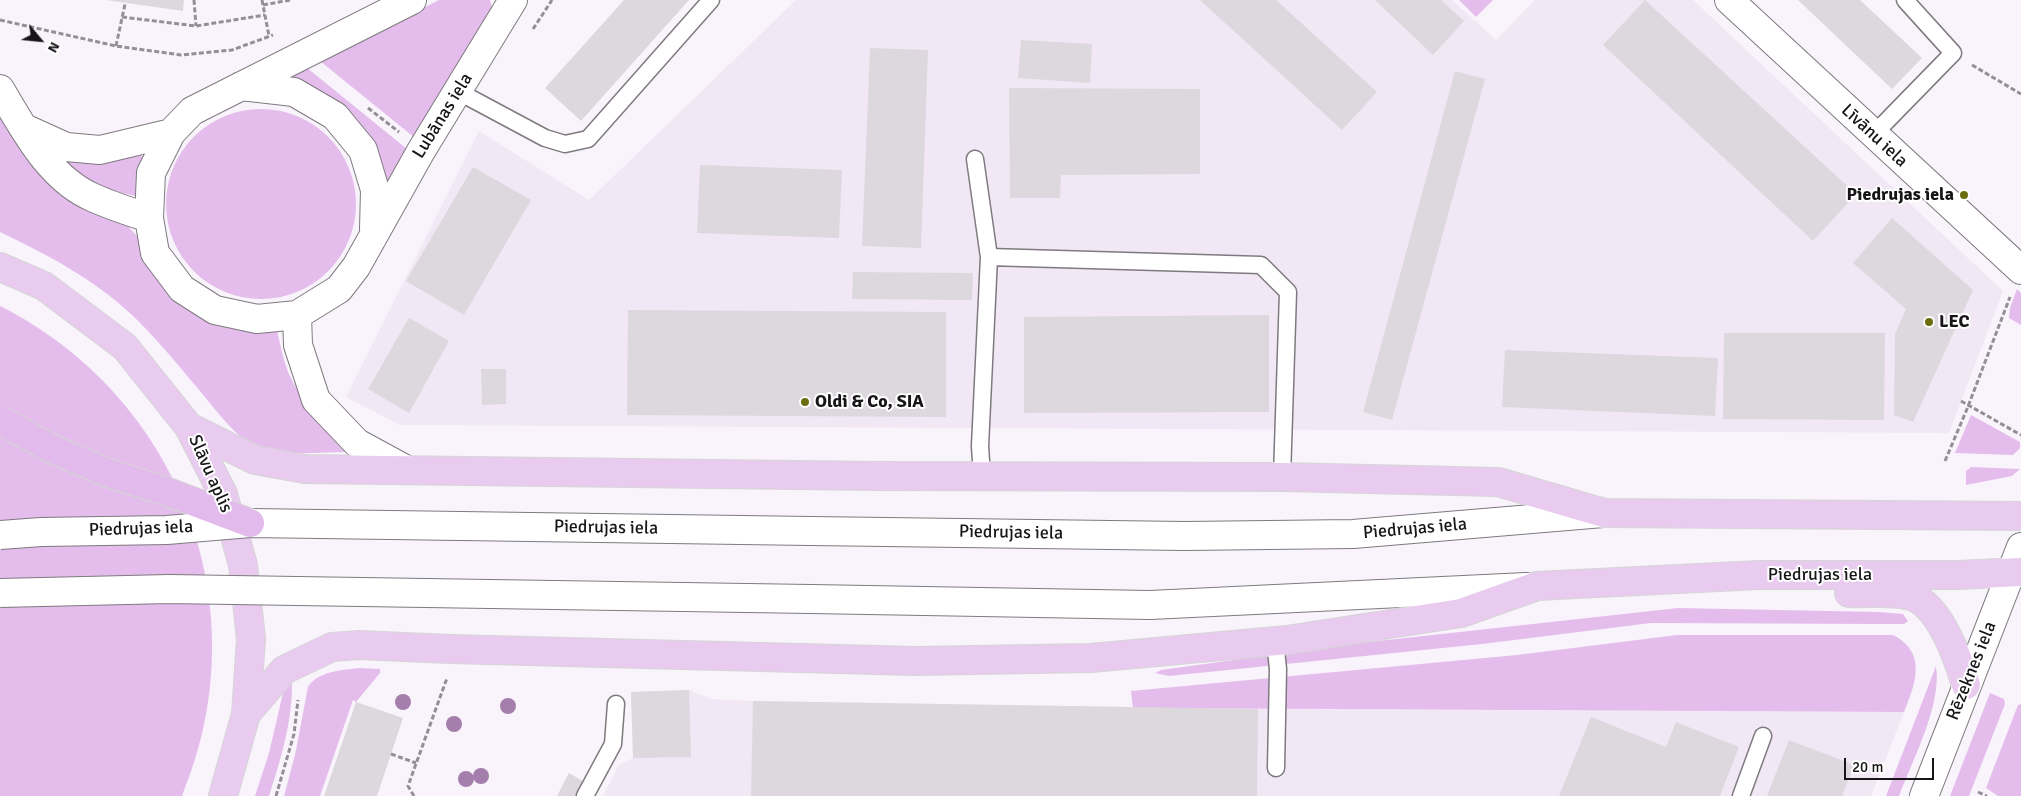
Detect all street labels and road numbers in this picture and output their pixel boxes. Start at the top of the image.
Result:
street label: Lubānas iela [408,69,478,163]
street label: Līvānu iela [1836,100,1912,172]
street label: Slāvu aplis [183,432,237,516]
street label: Piedrujas iela [1362,514,1468,544]
street label: Piedrujas iela [88,516,194,542]
street label: Piedrujas iela [554,516,658,540]
street label: Piedrujas iela [959,521,1063,545]
street label: Piedrujas iela [1768,564,1872,586]
street label: Rēzeknes iela [1942,619,2002,723]

